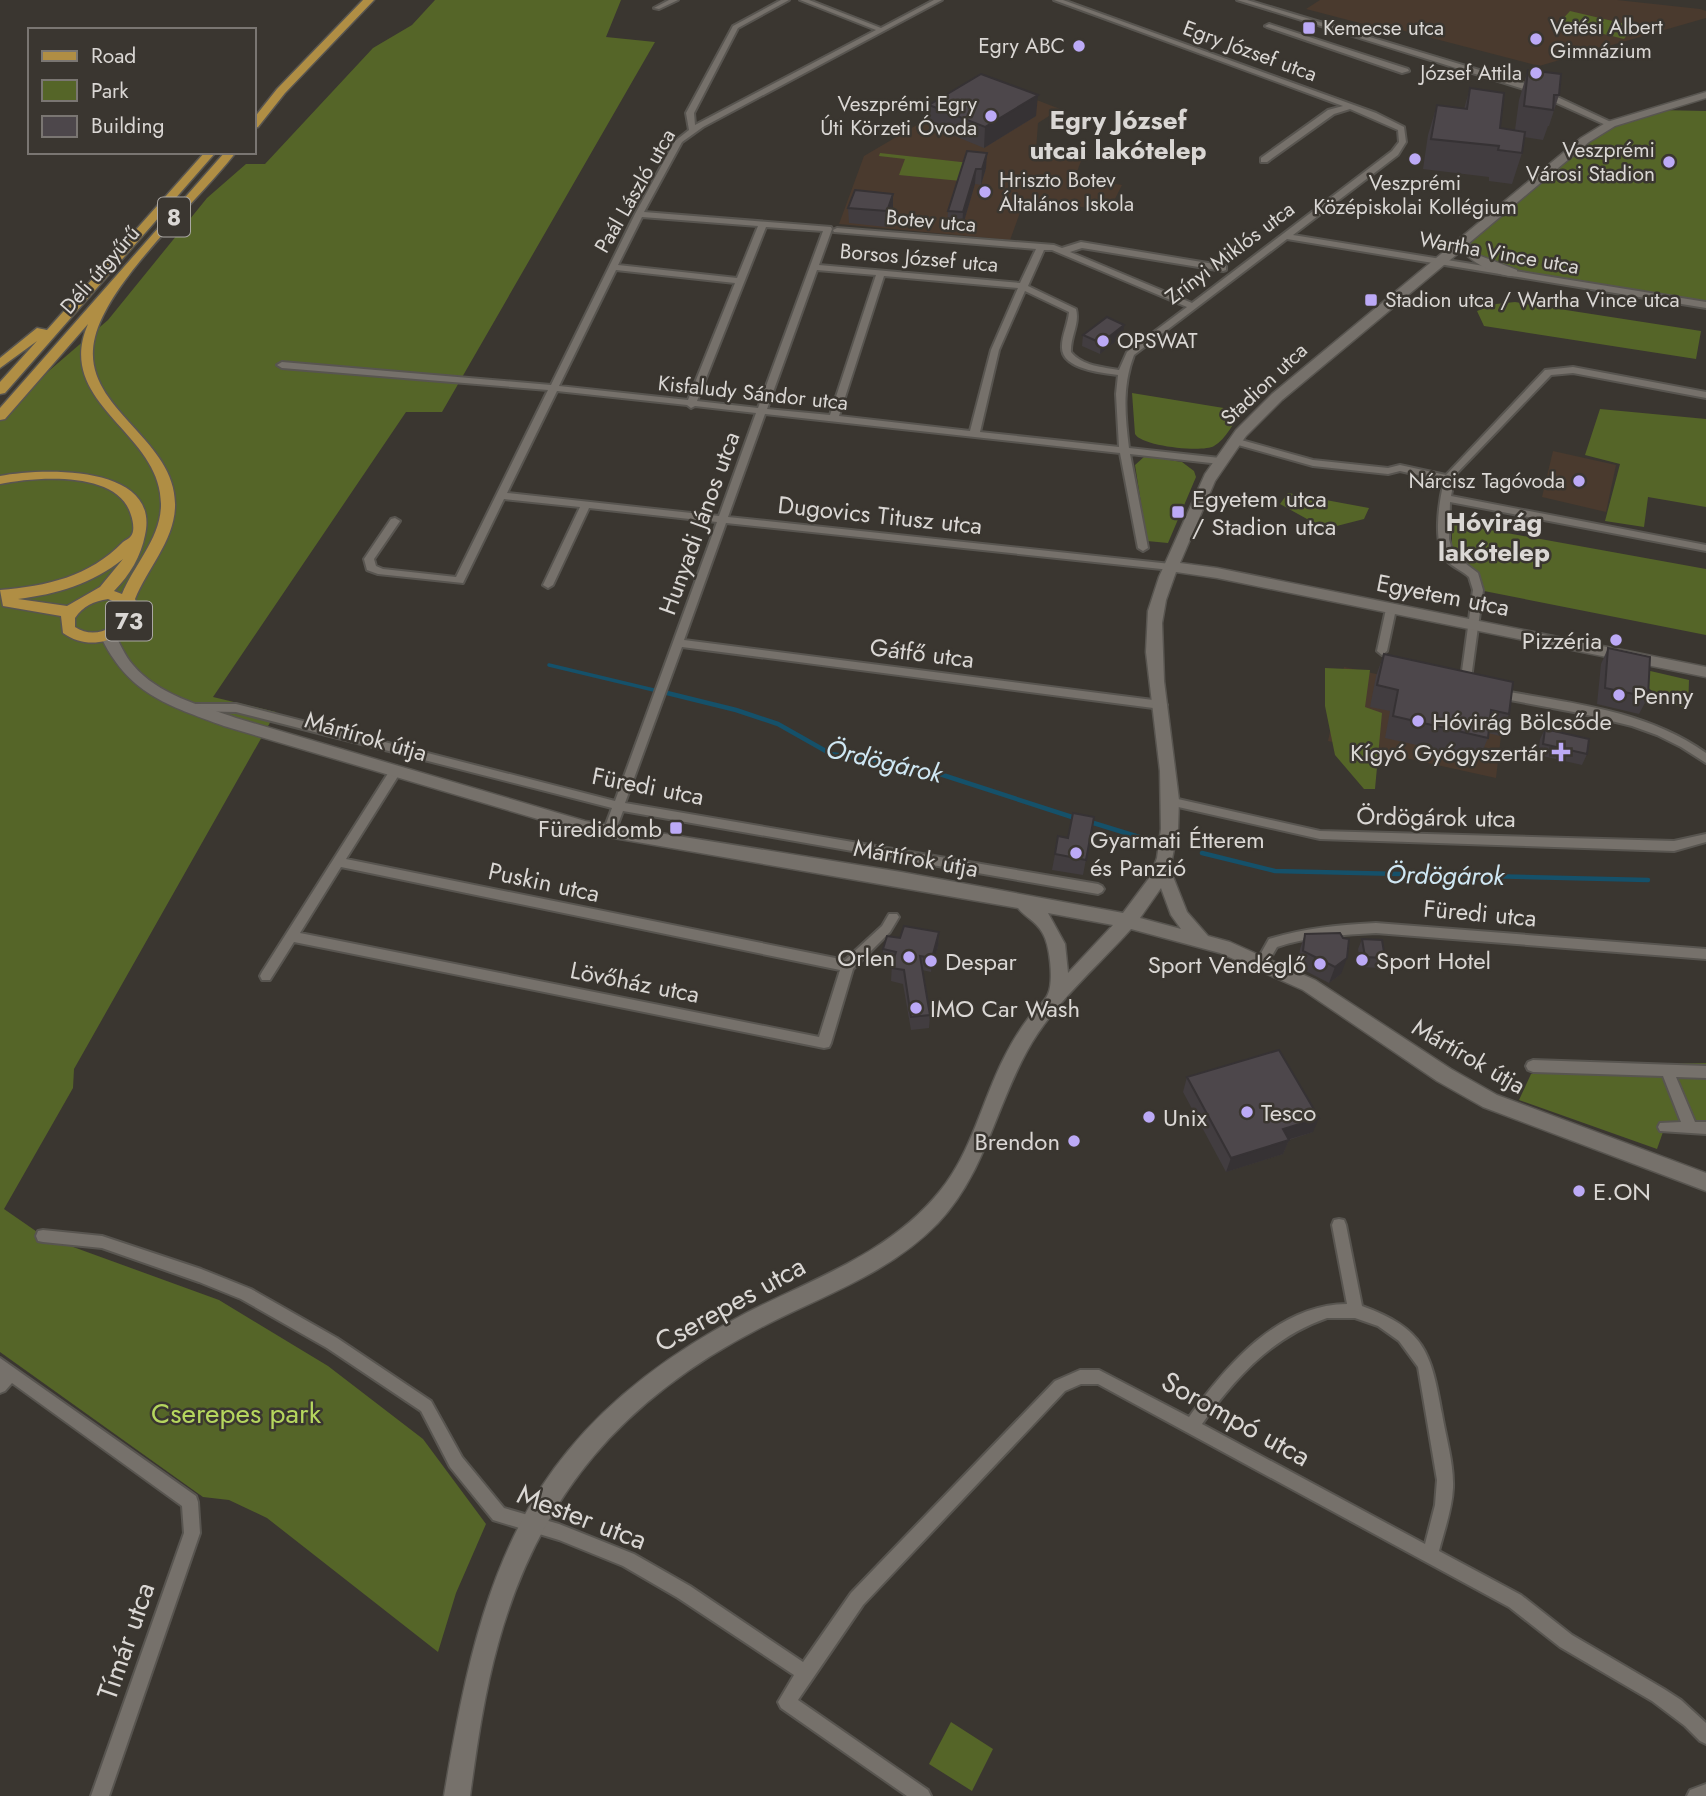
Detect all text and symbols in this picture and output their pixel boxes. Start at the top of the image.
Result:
place label: Vetési Albert Gimnázium [1550,12,1663,66]
street label: Egry József utca [1179,13,1321,89]
place label: Kemecse utca [1323,13,1444,43]
marker: Kemecse utca [1301,20,1317,36]
legend [28,28,256,154]
place label: Egry ABC [978,31,1065,61]
marker: Vetési Albert Gimnázium [1528,31,1544,47]
marker: Egry ABC [1071,38,1087,54]
text: Road [91,41,136,71]
place label: József Attila [1417,58,1522,88]
marker: József Attila [1528,65,1544,81]
text: Park [91,76,129,106]
place label: Veszprémi Egry Úti Körzeti Óvoda [820,89,978,143]
district label: Egry József utcai lakótelep [1029,101,1207,169]
marker: Veszprémi Egry Úti Körzeti Óvoda [983,108,999,124]
text: Building [91,111,164,141]
street label: Paál László utca [587,123,683,259]
place label: Veszprémi Városi Stadion [1526,135,1655,189]
marker: Veszprémi Középiskolai Kollégium [1407,151,1423,167]
marker: Veszprémi Városi Stadion [1661,154,1677,170]
place label: Hriszto Botev Általános Iskola [999,165,1134,219]
place label: Veszprémi Középiskolai Kollégium [1313,168,1517,222]
marker: Hriszto Botev Általános Iskola [977,184,993,200]
street label: Zrínyi Miklós utca [1159,194,1301,312]
road number: 8 [158,198,190,236]
street label: Botev utca [885,202,977,240]
street label: Déli útgyűrű [53,219,147,321]
street label: Wartha Vince utca [1417,224,1581,282]
street label: Borsos József utca [839,236,999,280]
place label: Stadion utca / Wartha Vince utca [1385,285,1680,315]
marker: Stadion utca / Wartha Vince utca [1363,292,1379,308]
place label: OPSWAT [1117,326,1198,356]
marker: OPSWAT [1095,333,1111,349]
street label: Stadion utca [1214,336,1314,432]
street label: Kisfaludy Sándor utca [656,368,850,418]
street label: Hunyadi János utca [650,426,748,620]
place label: Nárcisz Tagóvoda [1408,466,1565,496]
marker: Nárcisz Tagóvoda [1571,473,1587,489]
place label: Egyetem utca / Stadion utca [1192,481,1336,544]
street label: Dugovics Titusz utca [776,487,984,543]
district label: Hóvirág lakótelep [1438,503,1550,571]
marker: Egyetem utca / Stadion utca [1170,504,1186,520]
street label: Egyetem utca [1373,565,1513,625]
road number: 73 [106,601,152,640]
place label: Pizzéria [1522,623,1602,658]
street label: Gátfő utca [868,629,976,677]
marker: Pizzéria [1608,632,1624,648]
place label: Penny [1633,678,1694,713]
marker: Penny [1611,687,1627,703]
street label: Mártírok útja [301,702,431,770]
place label: Hóvirág Bölcsőde [1432,704,1612,739]
marker: Hóvirág Bölcsőde [1410,713,1426,729]
water label: Ördögárok [822,729,948,793]
place label: Kígyó Gyógyszertár [1350,735,1548,770]
marker: Kígyó Gyógyszertár [1553,744,1569,760]
street label: Füredi utca [589,758,707,814]
street label: Ördögárok utca [1356,798,1516,836]
place label: Füredidomb [538,811,662,846]
marker: Füredidomb [668,820,684,836]
place label: Gyarmati Étterem és Panzió [1090,822,1265,885]
street label: Mártírok útja [851,830,981,886]
marker: Gyarmati Étterem és Panzió [1068,845,1084,861]
street label: Puskin utca [485,853,603,911]
water label: Ördögárok [1385,855,1507,895]
street label: Füredi utca [1422,891,1538,935]
place label: Orlen [837,940,895,975]
place label: Sport Hotel [1376,943,1491,978]
place label: Despar [945,944,1018,979]
place label: Sport Vendéglő [1148,947,1306,982]
marker: Orlen [901,949,917,965]
street label: Lövőház utca [567,952,703,1012]
marker: Sport Hotel [1354,952,1370,968]
marker: Despar [923,953,939,969]
marker: Sport Vendéglő [1312,956,1328,972]
place label: IMO Car Wash [930,991,1080,1026]
marker: IMO Car Wash [908,1000,924,1016]
street label: Mártírok útja [1406,1009,1532,1103]
place label: Tesco [1261,1095,1316,1130]
place label: Unix [1163,1100,1208,1135]
marker: Tesco [1239,1104,1255,1120]
marker: Unix [1141,1109,1157,1125]
place label: Brendon [974,1124,1060,1159]
marker: Brendon [1066,1133,1082,1149]
place label: E.ON [1593,1174,1651,1209]
marker: E.ON [1571,1183,1587,1199]
street label: Cserepes utca [647,1246,813,1362]
street label: Sorompó utca [1154,1361,1318,1477]
park label: Cserepes park [151,1393,322,1434]
street label: Mester utca [511,1474,653,1560]
street label: Tímár utca [87,1577,165,1705]

